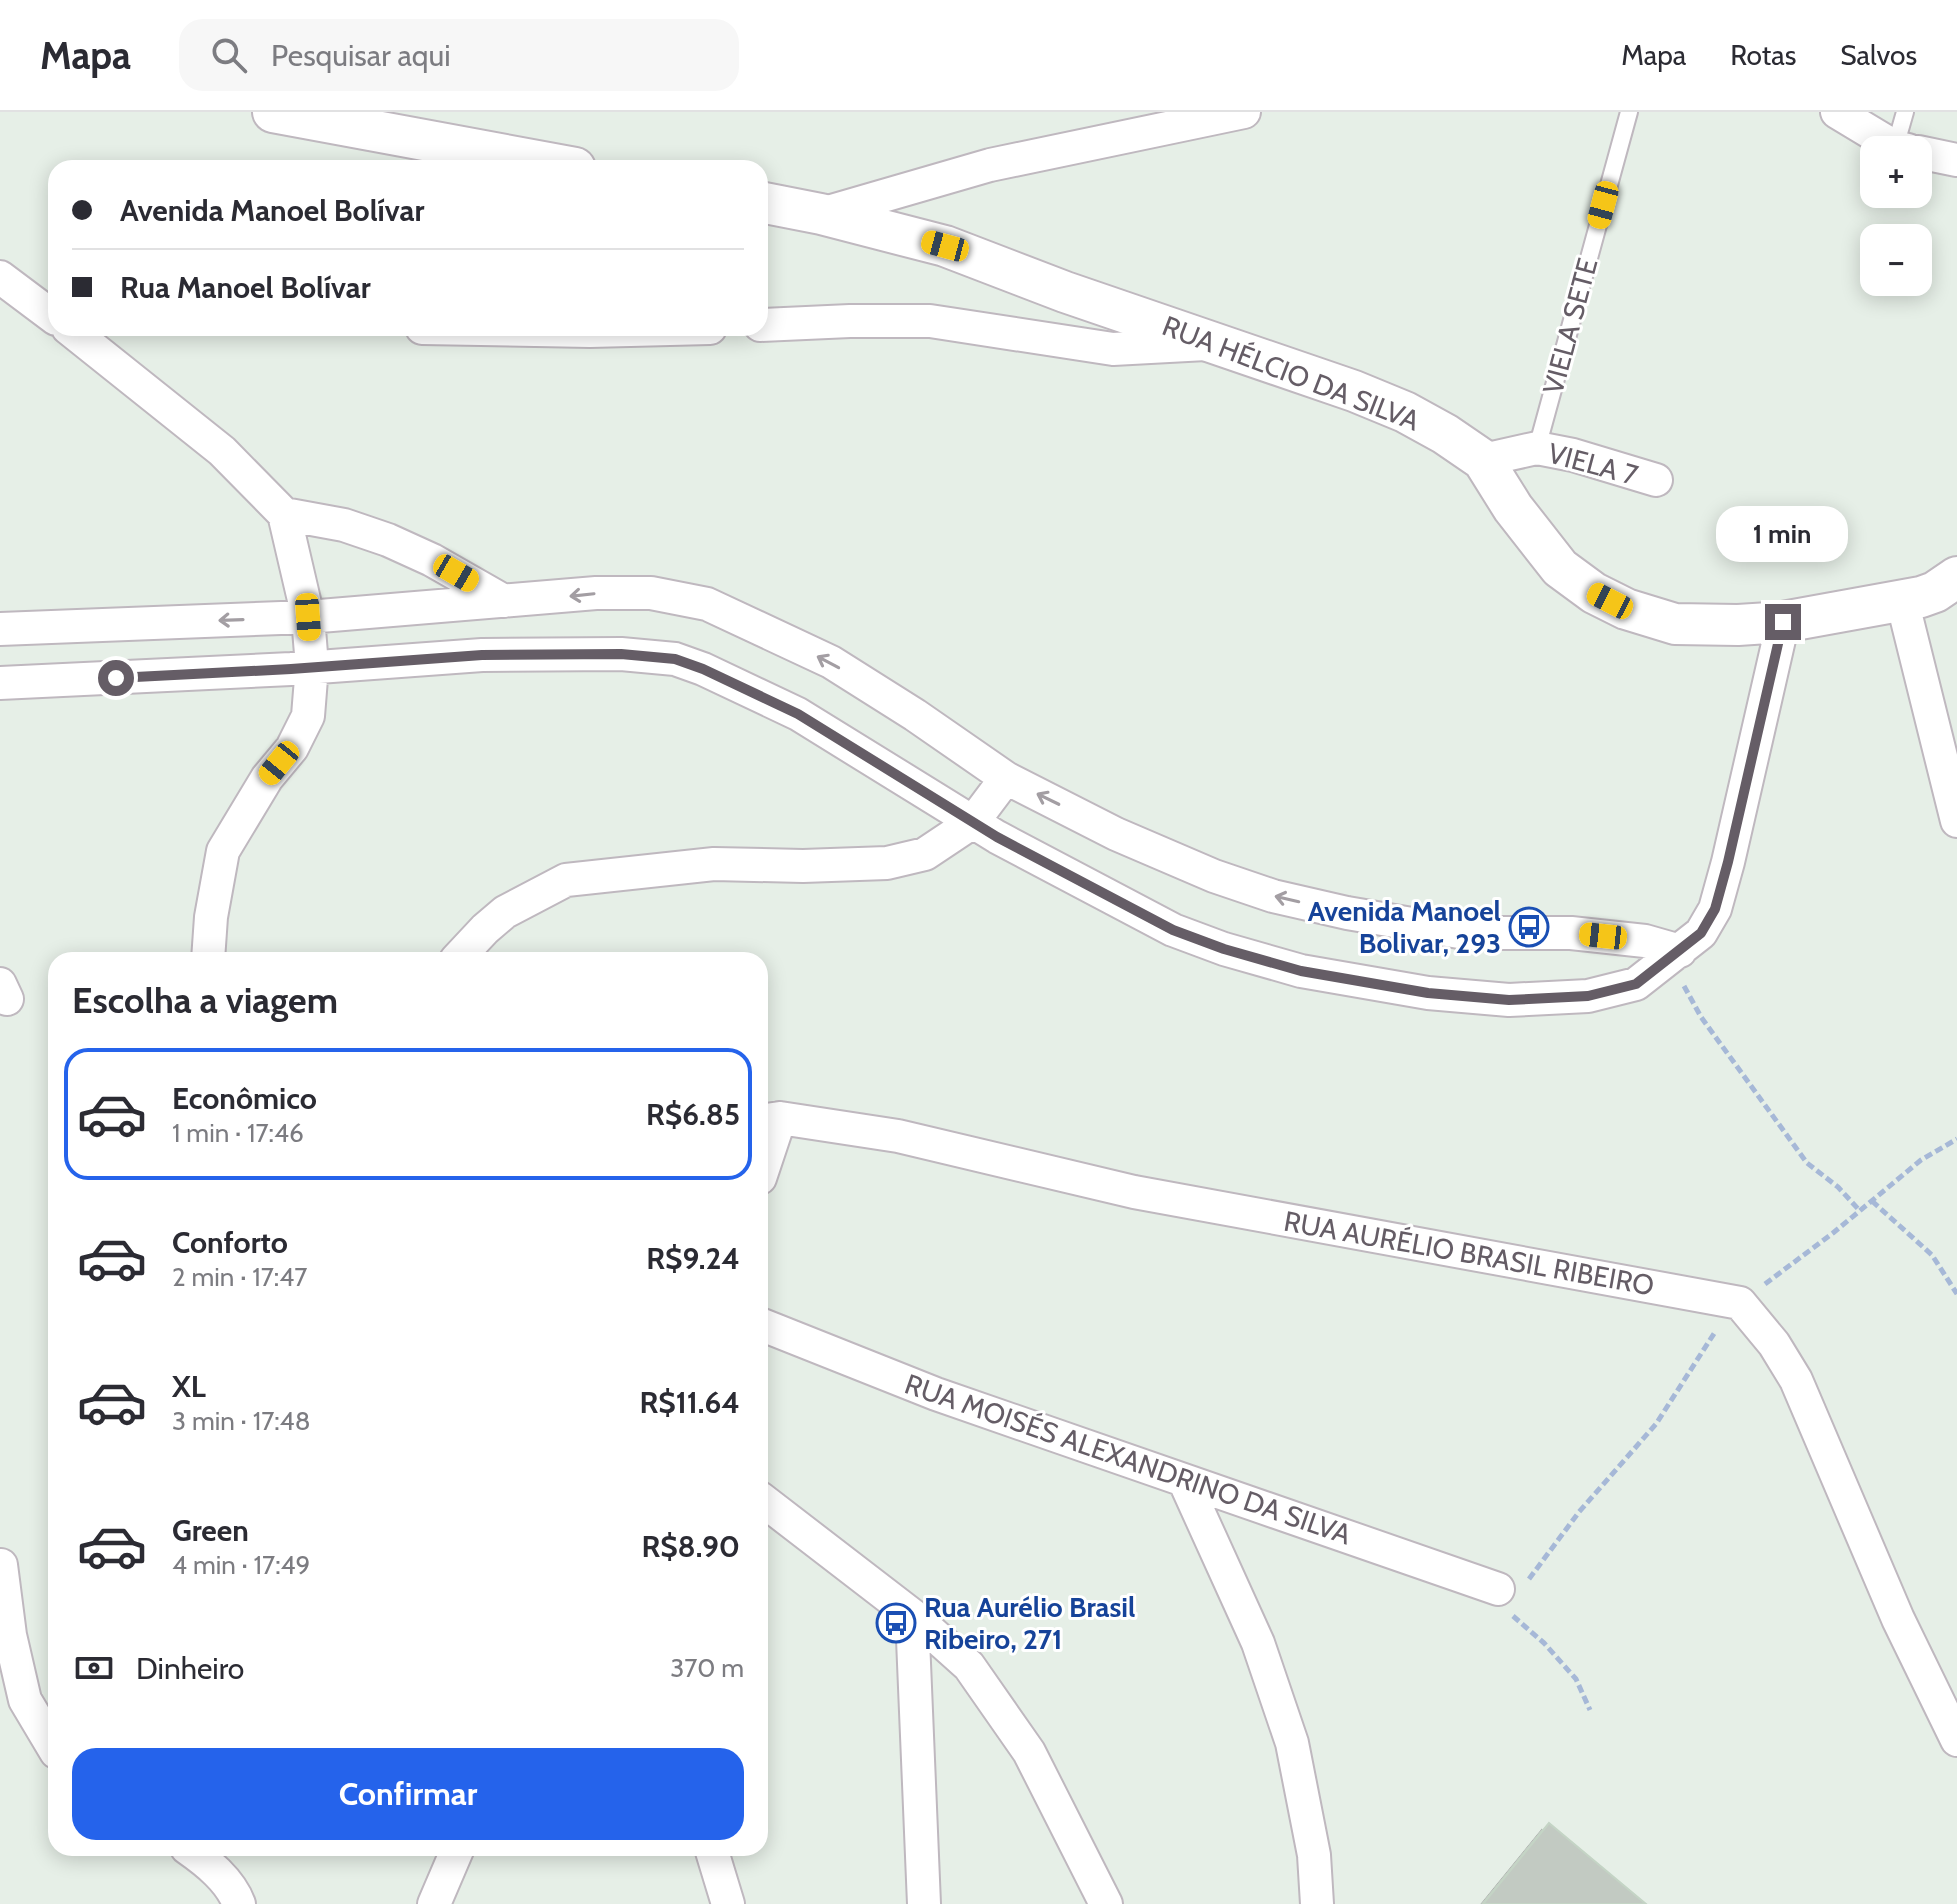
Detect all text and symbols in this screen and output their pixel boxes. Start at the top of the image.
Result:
search box [179,19,739,91]
text: Mapa [40,32,131,79]
icon: search [207,33,251,77]
text: Pesquisar aqui [271,37,451,74]
text: Mapa [1621,38,1686,72]
text: Rotas [1730,38,1796,72]
text: Salvos [1840,38,1917,72]
map controls [1860,136,1932,296]
button: + [1860,136,1932,208]
car [1585,179,1621,231]
text: Avenida Manoel Bolívar [120,192,424,229]
button: − [1860,224,1932,296]
car [919,228,971,264]
street label: VIELA SETE [1536,254,1604,398]
text: Rua Manoel Bolívar [120,269,371,306]
street label: RUA HÉLCIO DA SILVA [1158,308,1425,438]
street label: VIELA 7 [1544,436,1642,492]
callout: 1 min [1717,506,1849,562]
text: 1 min [1753,518,1811,550]
car [429,551,483,595]
car [1583,579,1637,623]
one-way arrow [569,587,596,602]
car [294,592,322,642]
route end [1765,604,1801,640]
one-way arrow [218,612,245,628]
one-way arrow [816,653,840,669]
route start [98,660,134,696]
car [255,737,303,789]
one-way arrow [1036,791,1060,806]
one-way arrow [1275,891,1300,906]
place label: Avenida Manoel Bolivar, 293 [1308,894,1501,960]
bus stop icon: Avenida Manoel Bolivar, 293 [1508,906,1550,948]
car [1578,922,1628,950]
text: Escolha a viagem [72,978,338,1022]
icon: car [76,1078,148,1150]
text: Econômico [172,1080,317,1117]
text: R$6.85 [646,1096,740,1133]
text: 1 min · 17:46 [172,1117,304,1149]
street label: RUA AURÉLIO BRASIL RIBEIRO [1281,1204,1657,1302]
icon: car [76,1222,148,1294]
text: Conforto [172,1224,288,1261]
text: R$9.24 [646,1240,740,1277]
text: 2 min · 17:47 [172,1261,307,1293]
icon: car [76,1366,148,1438]
street label: RUA MOISÉS ALEXANDRINO DA SILVA [900,1366,1356,1552]
text: XL [172,1368,206,1405]
text: R$11.64 [640,1384,740,1421]
text: 3 min · 17:48 [172,1405,310,1437]
icon: car [76,1510,148,1582]
text: Green [172,1512,249,1549]
text: R$8.90 [641,1528,740,1565]
text: 4 min · 17:49 [172,1549,310,1581]
place label: Rua Aurélio Brasil Ribeiro, 271 [924,1590,1135,1656]
bus stop icon: Rua Aurélio Brasil Ribeiro, 271 [875,1602,917,1644]
icon: cash [72,1646,116,1690]
text: Dinheiro [136,1650,244,1687]
text: 370 m [670,1652,744,1684]
button: Confirmar [72,1748,744,1840]

